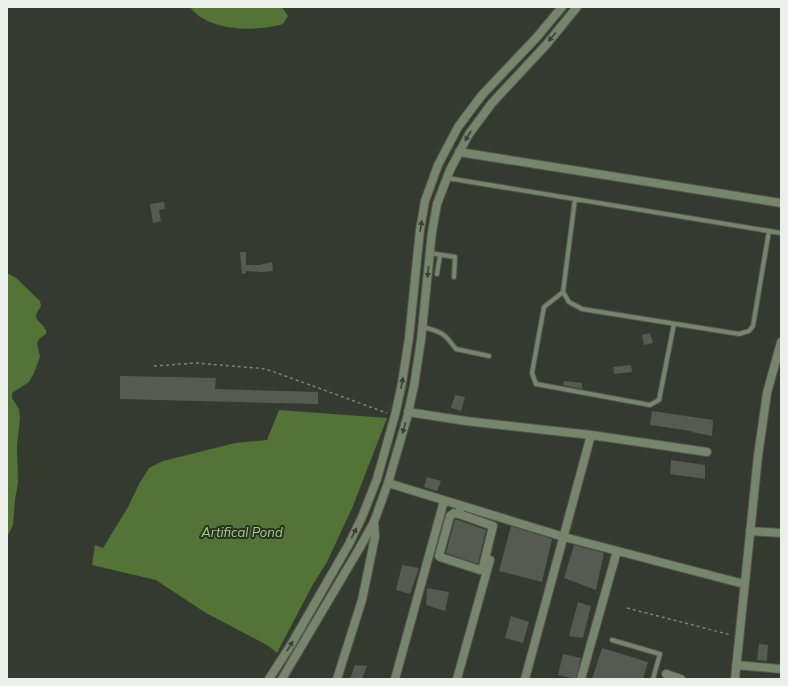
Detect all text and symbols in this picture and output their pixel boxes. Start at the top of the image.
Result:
one-way arrow [548,32,557,43]
one-way arrow [464,131,472,141]
one-way arrow [418,220,424,232]
one-way arrow [425,266,431,278]
one-way arrow [399,377,405,389]
one-way arrow [401,423,407,435]
water label: Artifical Pond [200,524,283,540]
one-way arrow [351,527,357,539]
one-way arrow [286,641,294,651]

